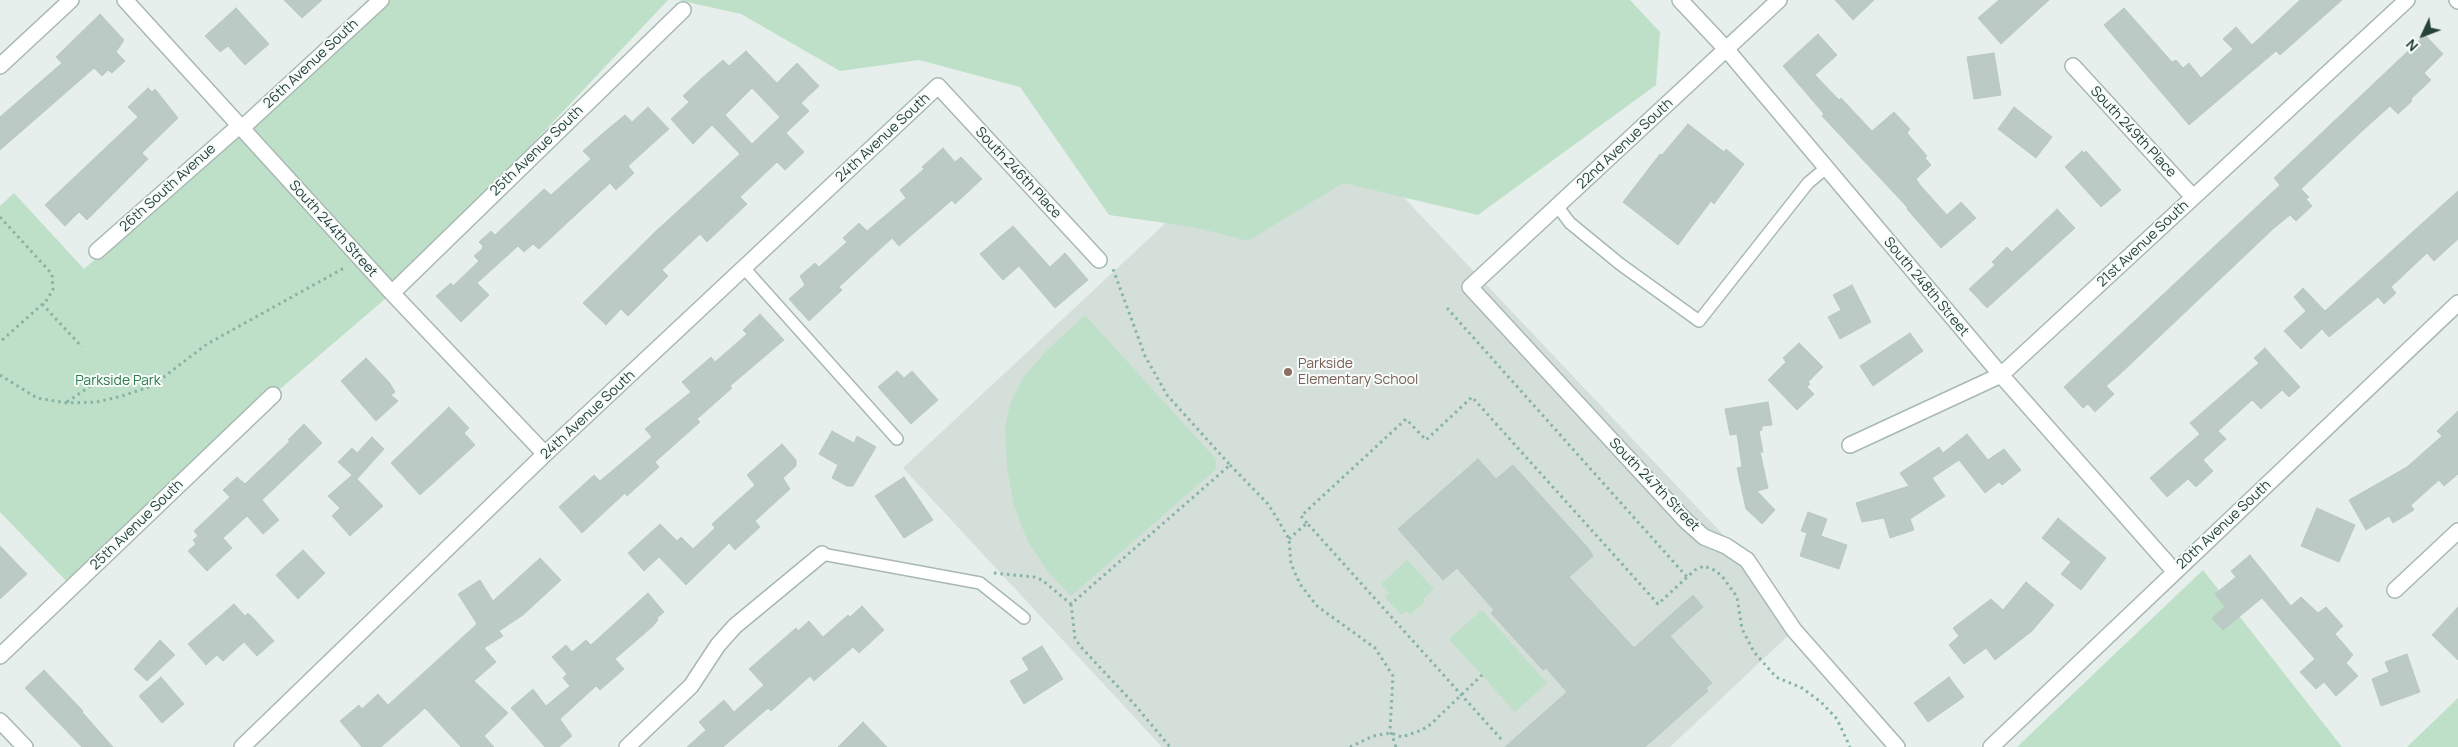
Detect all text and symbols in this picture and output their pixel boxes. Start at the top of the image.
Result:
north arrow [2398,10,2448,60]
street label: 26th Avenue South [260,16,362,112]
text: N [2401,35,2422,56]
street label: South 249th Place [2086,83,2180,181]
street label: 24th Avenue South [832,90,934,186]
street label: 22nd Avenue South [1573,95,1677,193]
street label: 25th Avenue South [487,102,587,200]
street label: South 246th Place [971,124,1065,222]
street label: 26th South Avenue [117,141,219,235]
street label: South 244th Street [285,177,381,281]
street label: 21st Avenue South [2094,197,2192,291]
street label: South 248th Street [1880,234,1972,340]
place label: Parkside Elementary School [1298,356,1418,388]
marker: Parkside Elementary School [1282,366,1294,378]
street label: 24th Avenue South [537,367,639,463]
park label: Parkside Park [75,373,161,389]
street label: South 247th Street [1605,435,1703,535]
street label: 25th Avenue South [87,476,187,574]
street label: 20th Avenue South [2173,477,2275,573]

